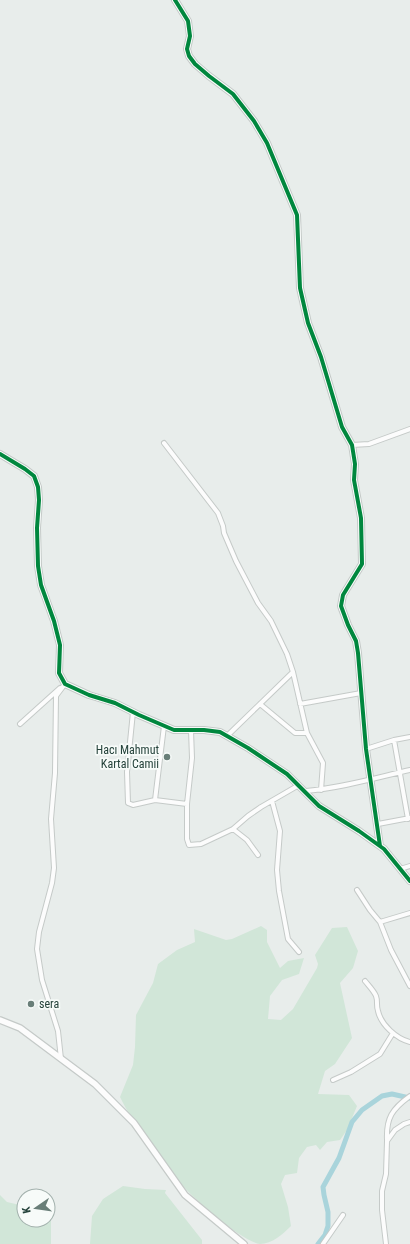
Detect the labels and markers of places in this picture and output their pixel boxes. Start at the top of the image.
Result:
place label: Hacı Mahmut Kartal Camii [96,743,159,771]
marker: Hacı Mahmut Kartal Camii [162,752,172,762]
place label: sera [39,997,60,1011]
marker: sera [26,999,36,1009]

